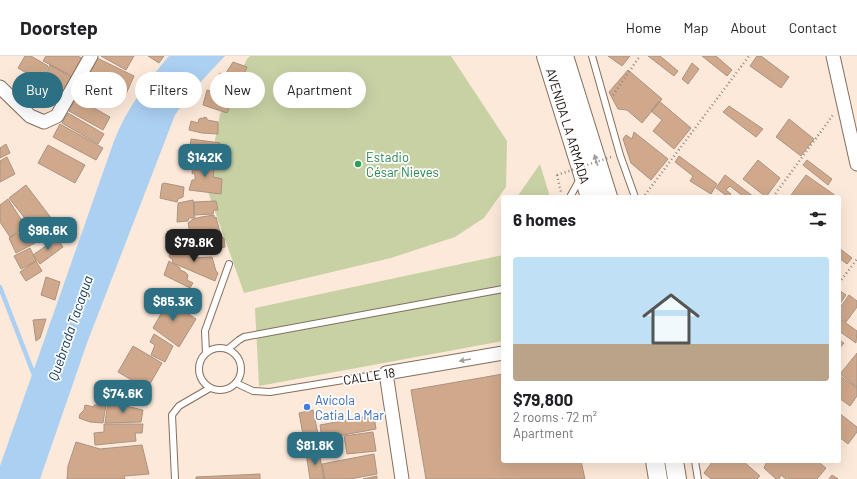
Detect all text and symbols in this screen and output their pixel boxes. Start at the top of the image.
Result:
text: Doorstep [20,16,98,39]
text: Home [626,19,662,36]
text: Map [684,19,708,36]
text: About [730,19,767,36]
text: Contact [789,19,837,36]
street label: AVENIDA LA ARMADA [543,66,593,186]
chip: Buy [12,72,63,108]
chip: Rent [71,72,127,108]
chip: Filters [135,72,202,108]
chip: New [210,72,265,108]
chip: Apartment [273,72,366,108]
pin: $142K [177,144,233,178]
text: $142K [187,149,223,165]
place label: Estadio César Nieves [366,149,439,180]
one-way arrow [593,153,599,165]
marker: Estadio César Nieves [353,159,363,169]
icon: filters [807,208,829,230]
text: 6 homes [513,209,576,229]
pin: $96.6K [15,217,81,251]
text: $96.6K [28,222,68,238]
pin: $79.8K [161,229,227,263]
text: $79.8K [174,234,214,250]
water label: Quebrada Tacagua [44,273,96,383]
icon: home [635,283,707,355]
pin: $85.3K [140,288,206,322]
text: $85.3K [153,293,193,309]
one-way arrow [458,357,471,363]
street label: CALLE 18 [342,364,396,388]
pin: $74.6K [90,380,156,414]
text: $74.6K [103,385,143,401]
text: $79,800 [513,389,573,409]
place label: Avícola Catia La Mar [315,392,384,423]
marker: Avícola Catia La Mar [302,402,312,412]
text: 2 rooms · 72 m² [513,409,597,425]
text: Apartment [513,425,574,441]
pin: $81.8K [282,432,348,466]
text: $81.8K [296,437,334,453]

